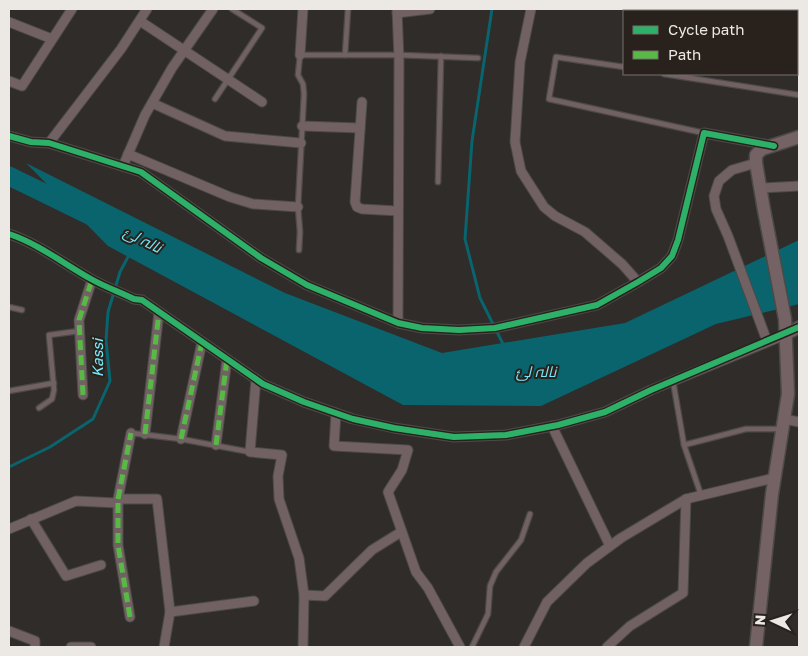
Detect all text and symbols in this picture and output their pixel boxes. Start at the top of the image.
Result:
legend [623,10,798,75]
text: Cycle path [668,20,744,38]
text: Path [668,45,701,63]
water label: نالہ لئ [121,222,167,258]
water label: Kassi [88,337,106,377]
water label: نالہ لئ [516,362,558,381]
north arrow [748,596,798,646]
text: N [751,614,768,626]

